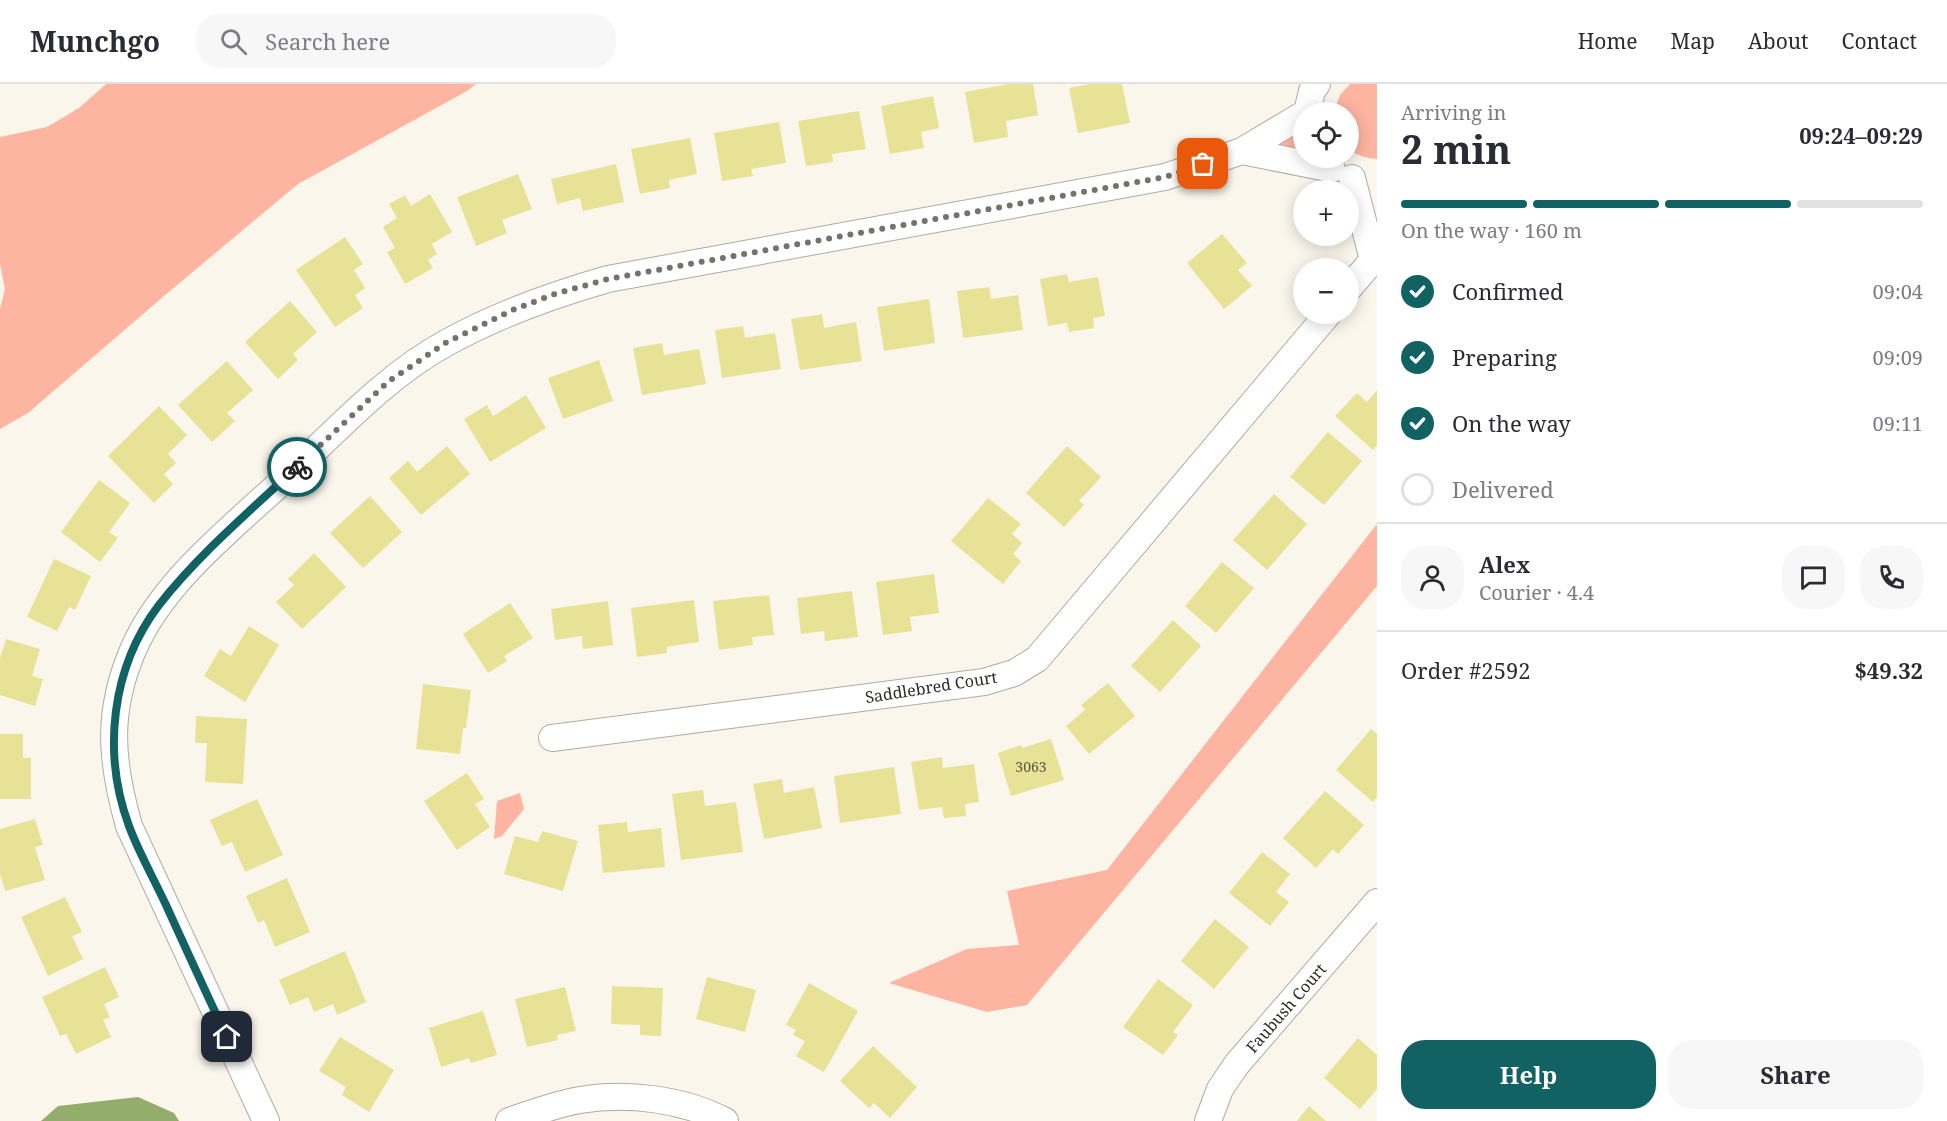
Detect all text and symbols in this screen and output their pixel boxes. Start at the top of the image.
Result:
search box [196,14,616,68]
text: Munchgo [30,22,160,60]
icon: search [217,25,250,58]
text: Search here [265,26,390,56]
text: Home [1578,27,1638,55]
text: Map [1671,27,1715,55]
text: About [1748,27,1809,55]
text: Contact [1842,27,1917,55]
text: Arriving in [1401,99,1506,126]
map controls [1293,102,1359,324]
button: locate [1293,102,1359,168]
text: 09:24–09:29 [1799,120,1923,150]
text: 2 min [1401,122,1511,175]
pin [1177,138,1228,189]
icon: bag [1186,147,1219,180]
button: + [1293,180,1359,246]
text: On the way · 160 m [1401,217,1582,244]
button: − [1293,258,1359,324]
icon: check [1401,275,1434,308]
text: Confirmed [1452,276,1563,306]
text: 09:04 [1873,278,1923,305]
icon: check [1401,341,1434,374]
text: Preparing [1452,342,1557,372]
text: 09:09 [1873,344,1923,371]
icon: check [1401,407,1434,440]
text: On the way [1452,408,1571,438]
text: 09:11 [1873,410,1923,437]
courier [267,437,327,497]
icon: bike [281,451,314,484]
text: Delivered [1452,474,1554,504]
button: person [1401,546,1464,609]
button: chat [1782,546,1845,609]
button: phone [1860,546,1923,609]
text: Alex [1479,549,1530,579]
text: Courier · 4.4 [1479,579,1594,606]
text: Order #2592 [1401,655,1531,685]
text: $49.32 [1854,655,1923,685]
street label: Saddlebred Court [864,666,999,708]
house number: 3063 [1015,757,1047,776]
street label: Faubush Court [1241,958,1331,1057]
pin [201,1011,252,1062]
icon: home [210,1020,243,1053]
button: Help [1401,1040,1656,1109]
button: Share [1668,1040,1923,1109]

